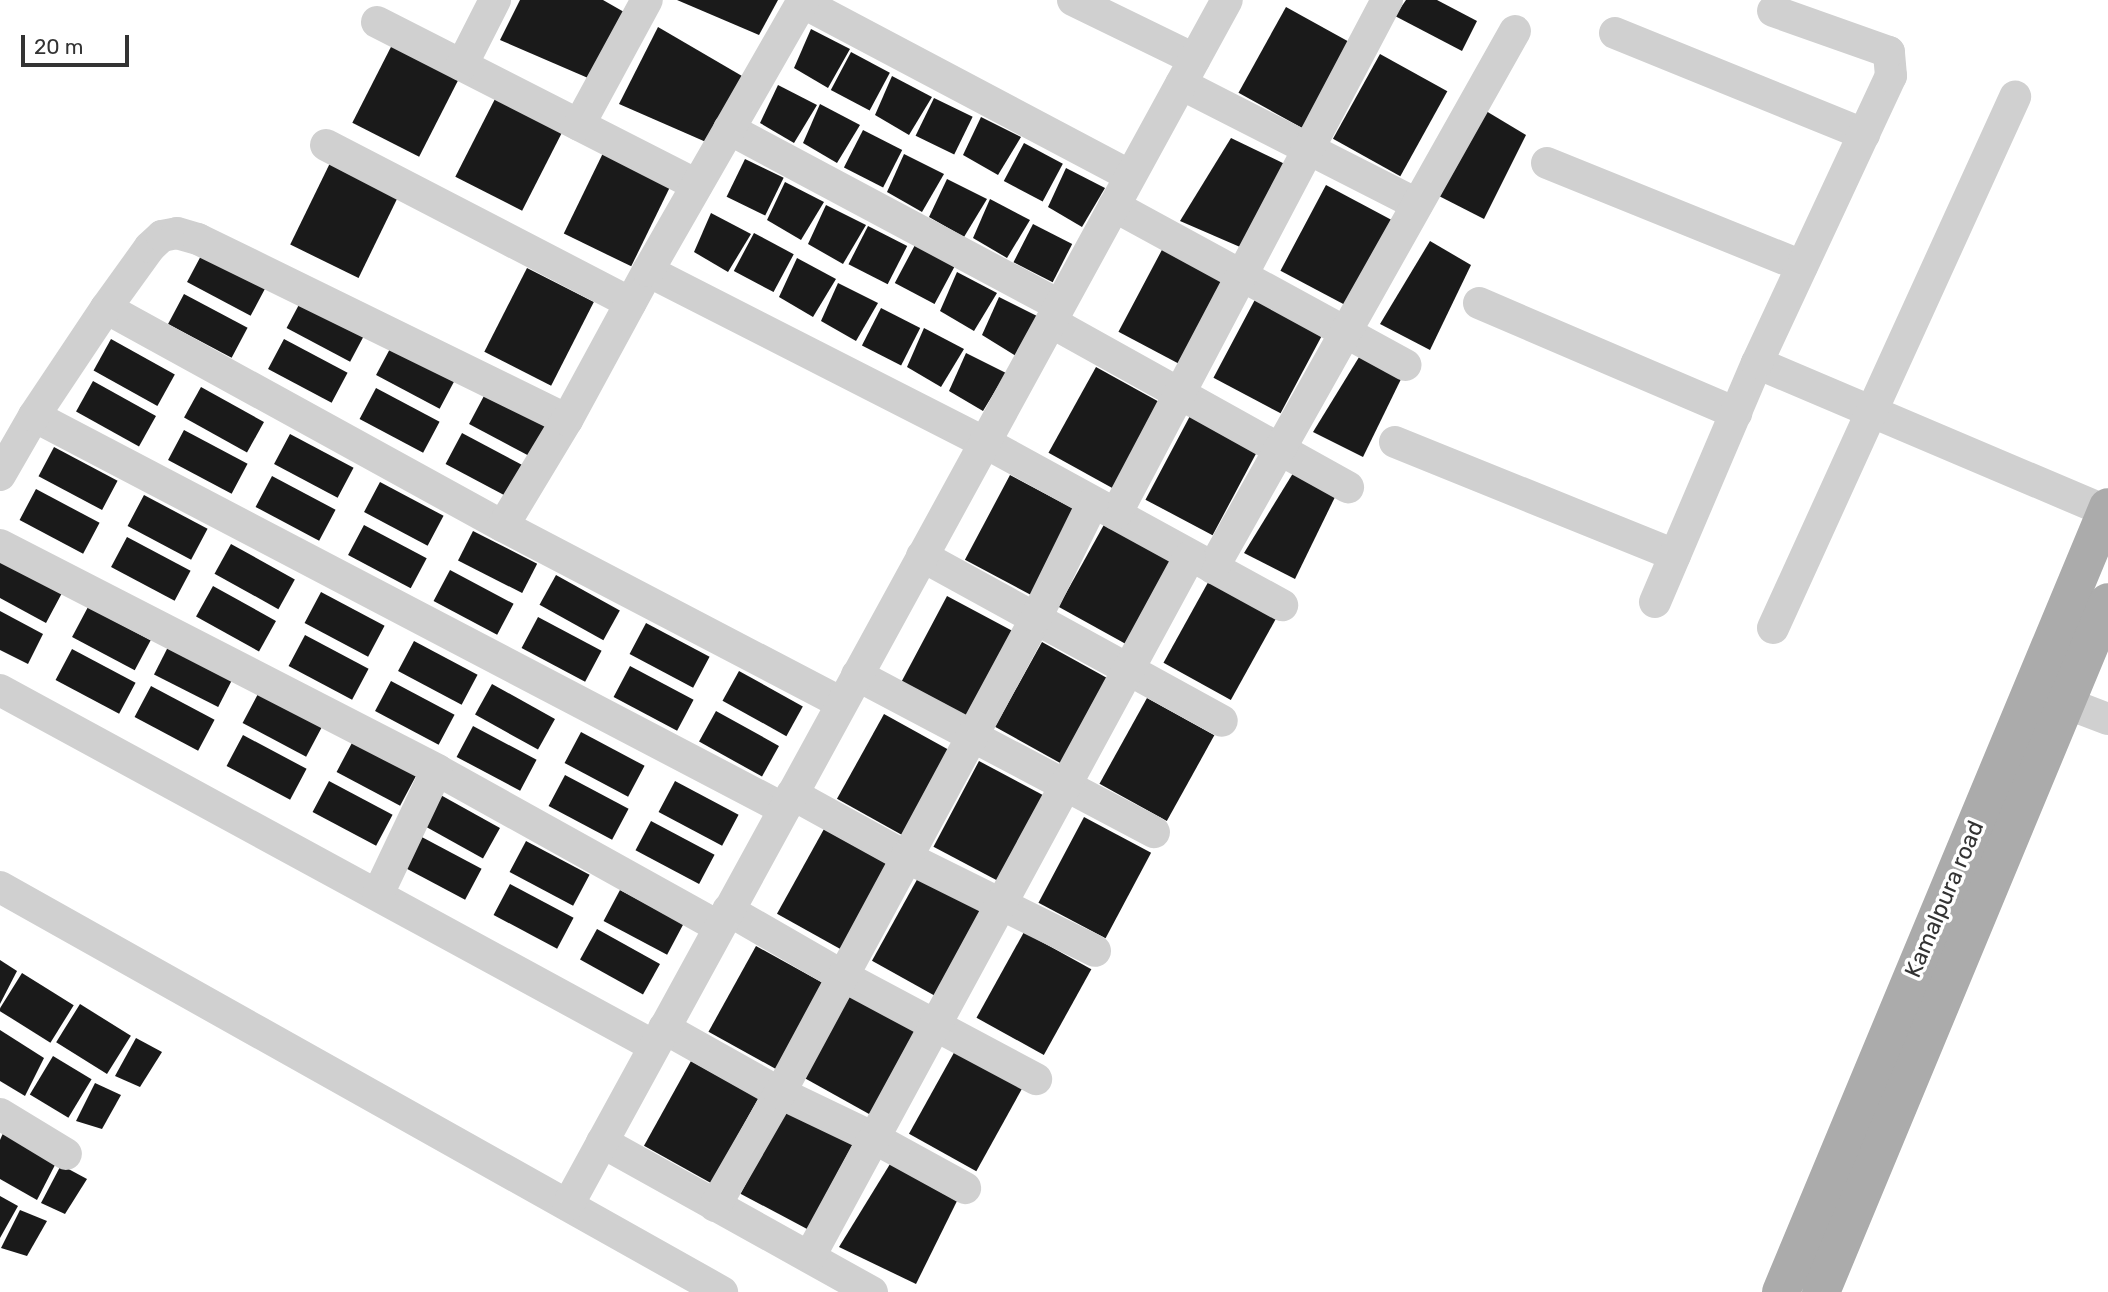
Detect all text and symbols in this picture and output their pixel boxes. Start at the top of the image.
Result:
scale bar [24,21,133,65]
text: 20 m [34,34,83,59]
street label: Kamalpura road [1899,816,1989,982]

